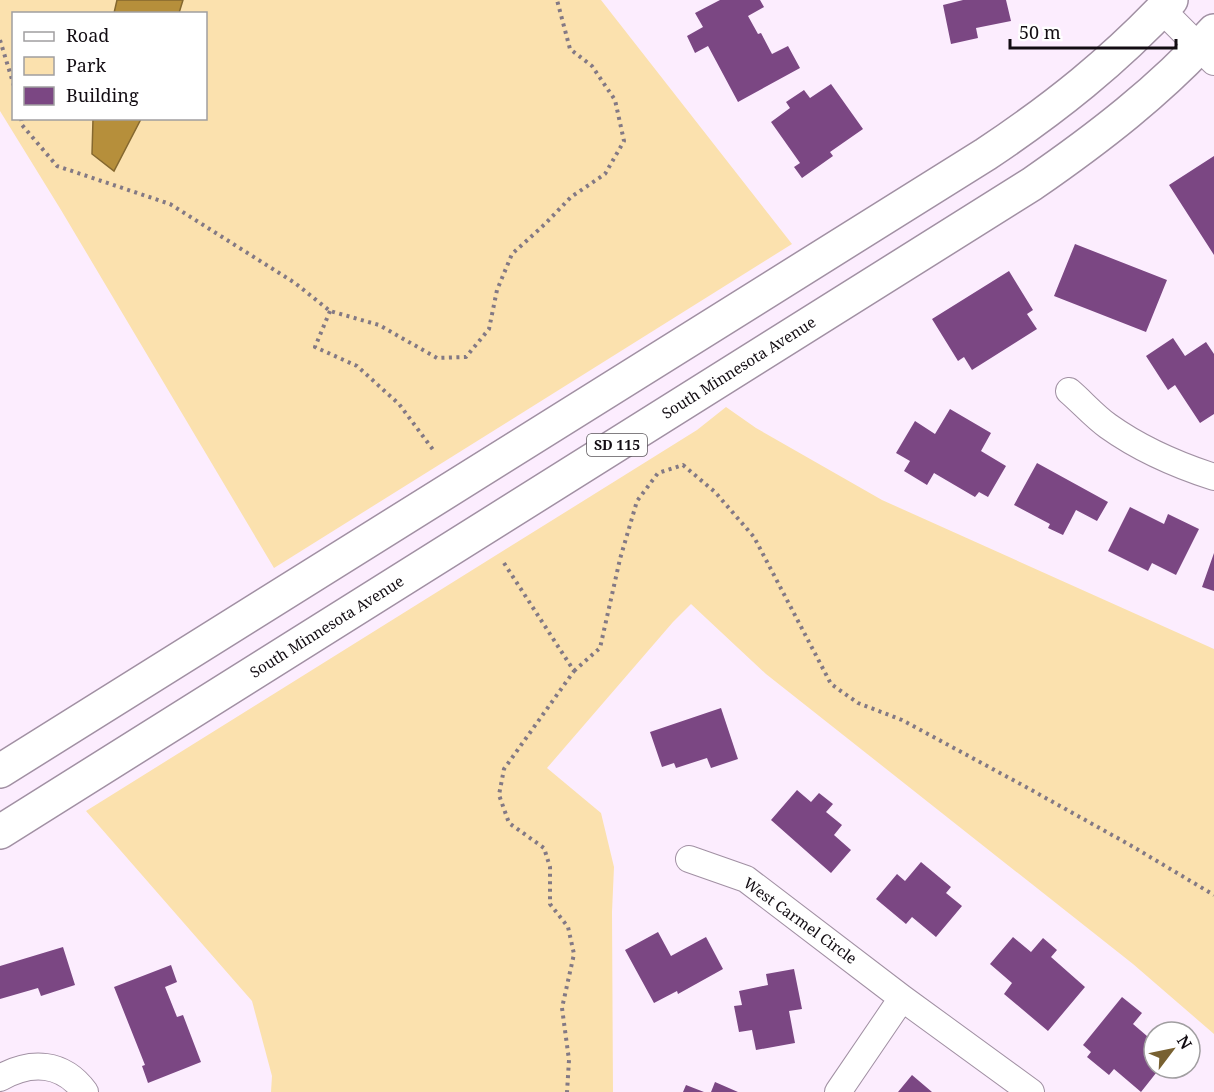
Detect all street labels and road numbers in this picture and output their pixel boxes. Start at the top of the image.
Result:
street label: South Minnesota Avenue [658,312,819,423]
road number: SD 115 [587,434,647,456]
street label: South Minnesota Avenue [246,571,407,682]
street label: West Carmel Circle [740,872,861,968]

